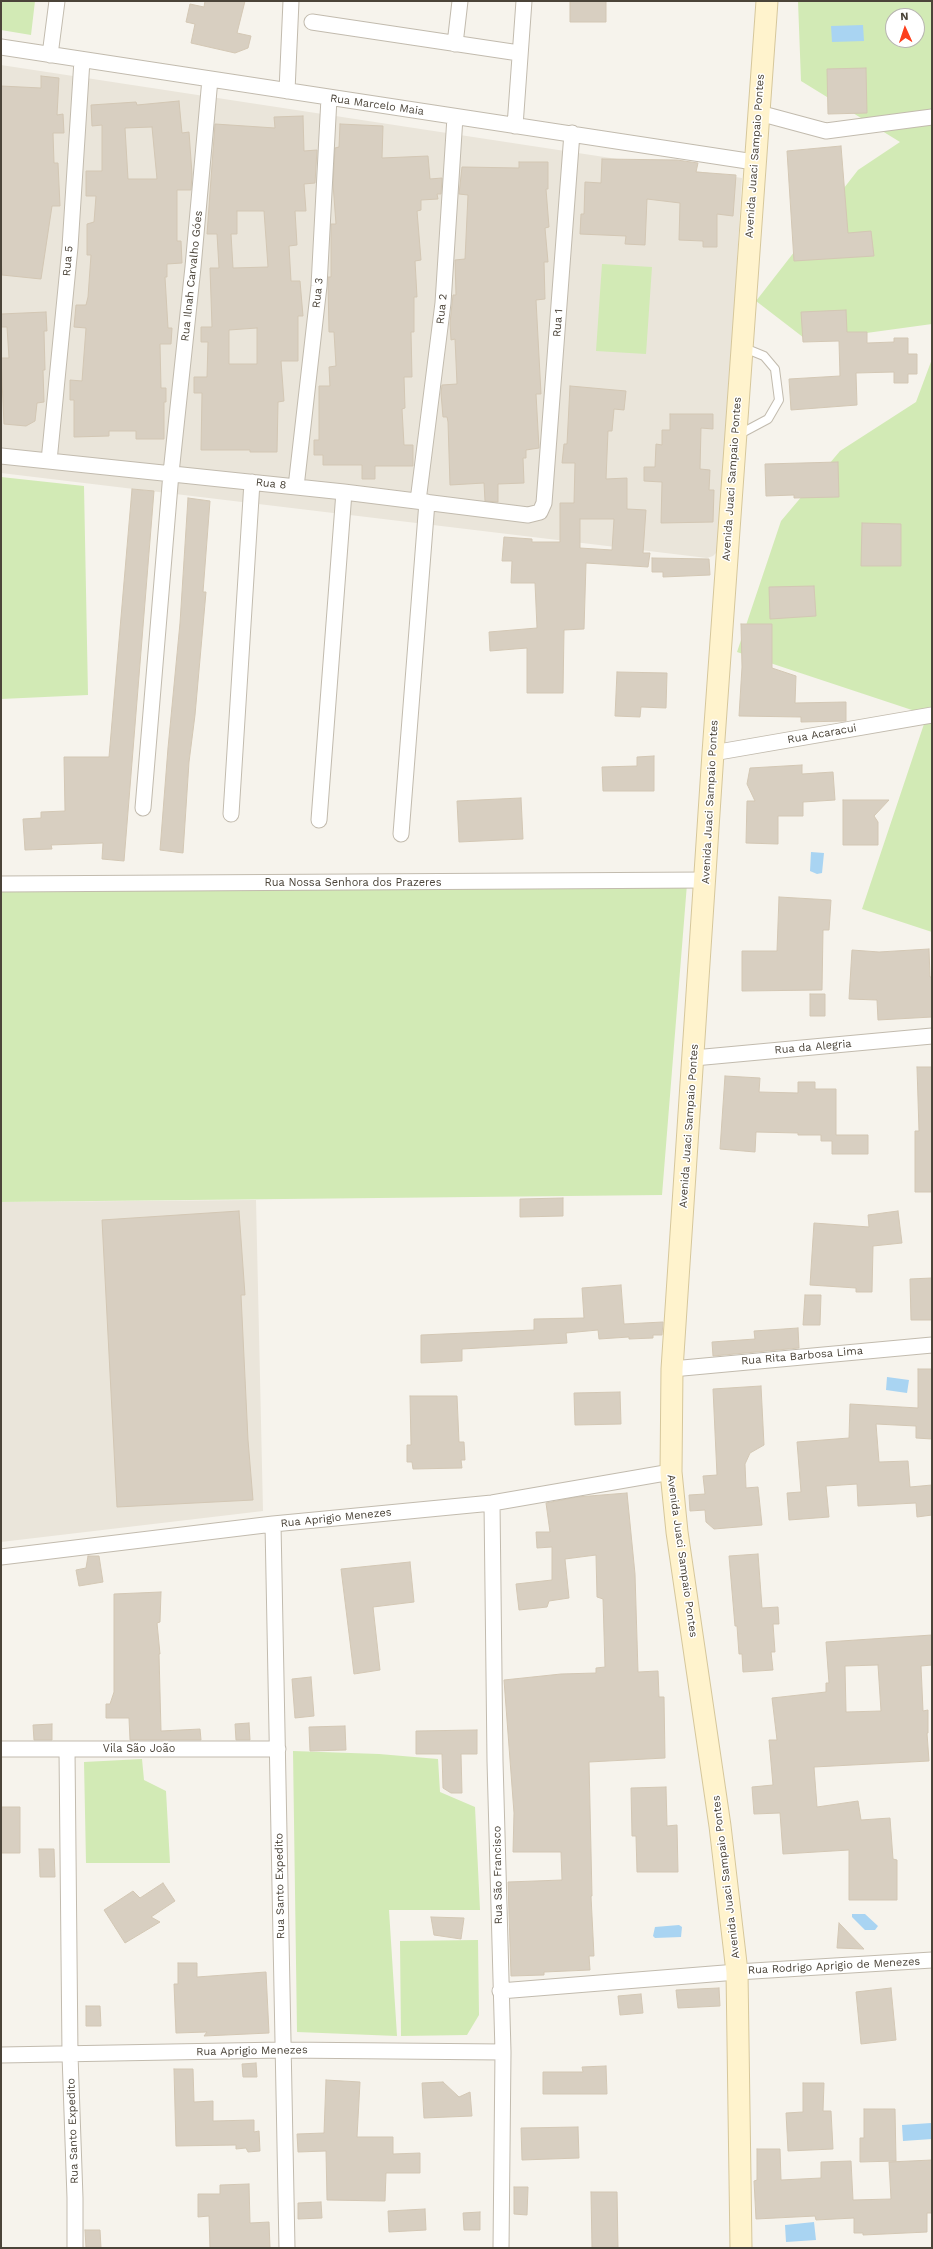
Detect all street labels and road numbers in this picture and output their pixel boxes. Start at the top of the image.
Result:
street label: Avenida Juaci Sampaio Pontes [743,74,767,238]
street label: Rua Marcelo Maia [329,92,425,118]
street label: Rua Ilnah Carvalho Góes [179,210,205,342]
street label: Rua 5 [60,245,76,277]
street label: Rua 3 [310,277,326,309]
street label: Rua 2 [434,293,450,325]
street label: Rua 1 [550,308,566,338]
street label: Avenida Juaci Sampaio Pontes [720,397,744,561]
street label: Rua 8 [255,476,287,492]
street label: Avenida Juaci Sampaio Pontes [699,720,721,884]
street label: Rua Acaracui [786,721,858,747]
street label: Rua Nossa Senhora dos Prazeres [265,876,441,890]
street label: Rua da Alegria [774,1037,852,1057]
street label: Avenida Juaci Sampaio Pontes [677,1044,701,1208]
street label: Rua Rita Barbosa Lima [741,1344,863,1368]
street label: Avenida Juaci Sampaio Pontes [664,1474,700,1638]
street label: Rua Aprigio Menezes [280,1506,392,1530]
street label: Vila São João [103,1742,175,1756]
street label: Avenida Juaci Sampaio Pontes [709,1795,743,1959]
street label: Rua São Francisco [491,1826,505,1924]
street label: Rua Santo Expedito [272,1833,288,1939]
street label: Rua Rodrigo Aprigio de Menezes [747,1955,921,1977]
street label: Rua Aprigio Menezes [196,2043,308,2059]
street label: Rua Santo Expedito [65,2078,81,2184]

